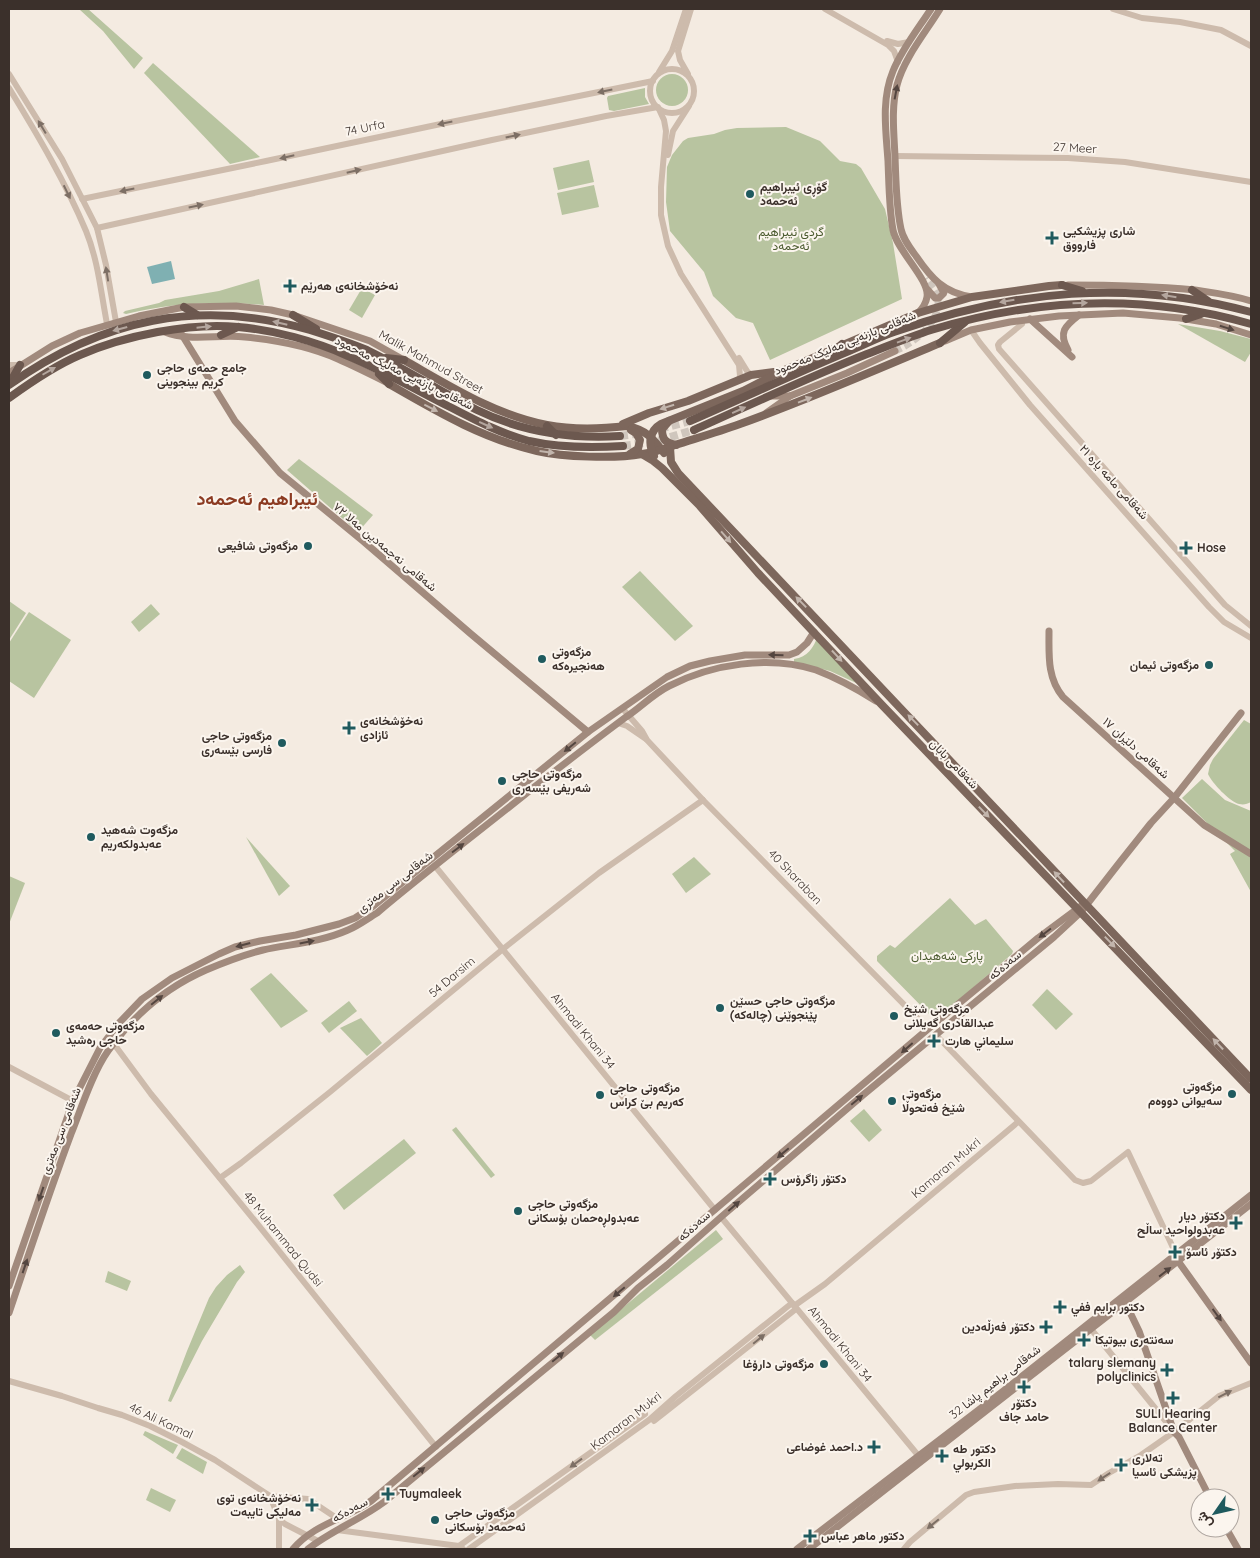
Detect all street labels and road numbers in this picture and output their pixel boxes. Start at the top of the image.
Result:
street label: 74 Urfa [344,116,386,139]
street label: 27 Meer [1053,139,1098,156]
street label: شەقامی بازنەیی مەلیک مەحمود [772,307,918,379]
street label: Malik Mahmud Street [376,327,486,397]
street label: شەقامی بازنەیی مەلیک مەحمود [332,333,476,413]
street label: شەقامی مامە یارە ٢١ [1076,441,1152,523]
street label: شەقامی نەجمەدین مەلا ٧٢ [330,499,440,595]
street label: شەقامی دلێران ١٧ [1099,714,1173,782]
street label: شەقامی بابان [926,736,982,792]
street label: 40 Sharaban [765,846,825,907]
street label: شەقامی سی مەتری [354,847,436,917]
street label: سەدەکە [985,946,1024,983]
street label: 54 Darsim [425,953,478,1000]
street label: Ahmadi Khani 34 [548,990,619,1072]
street label: شەقامی سی مەتری [37,1085,85,1177]
street label: Kamaran Mukri [908,1134,983,1201]
street label: 48 Muhammad Qudsi [240,1188,326,1289]
street label: سەدەکە [674,1207,713,1244]
street label: Ahmadi Khani 34 [805,1303,876,1385]
street label: شەقامی براهیم پاشا 32 [946,1341,1044,1423]
street label: Kamaran Mukri [587,1388,664,1453]
street label: 46 Ali Kamal [127,1399,196,1442]
street label: سەدەکە [329,1494,370,1525]

